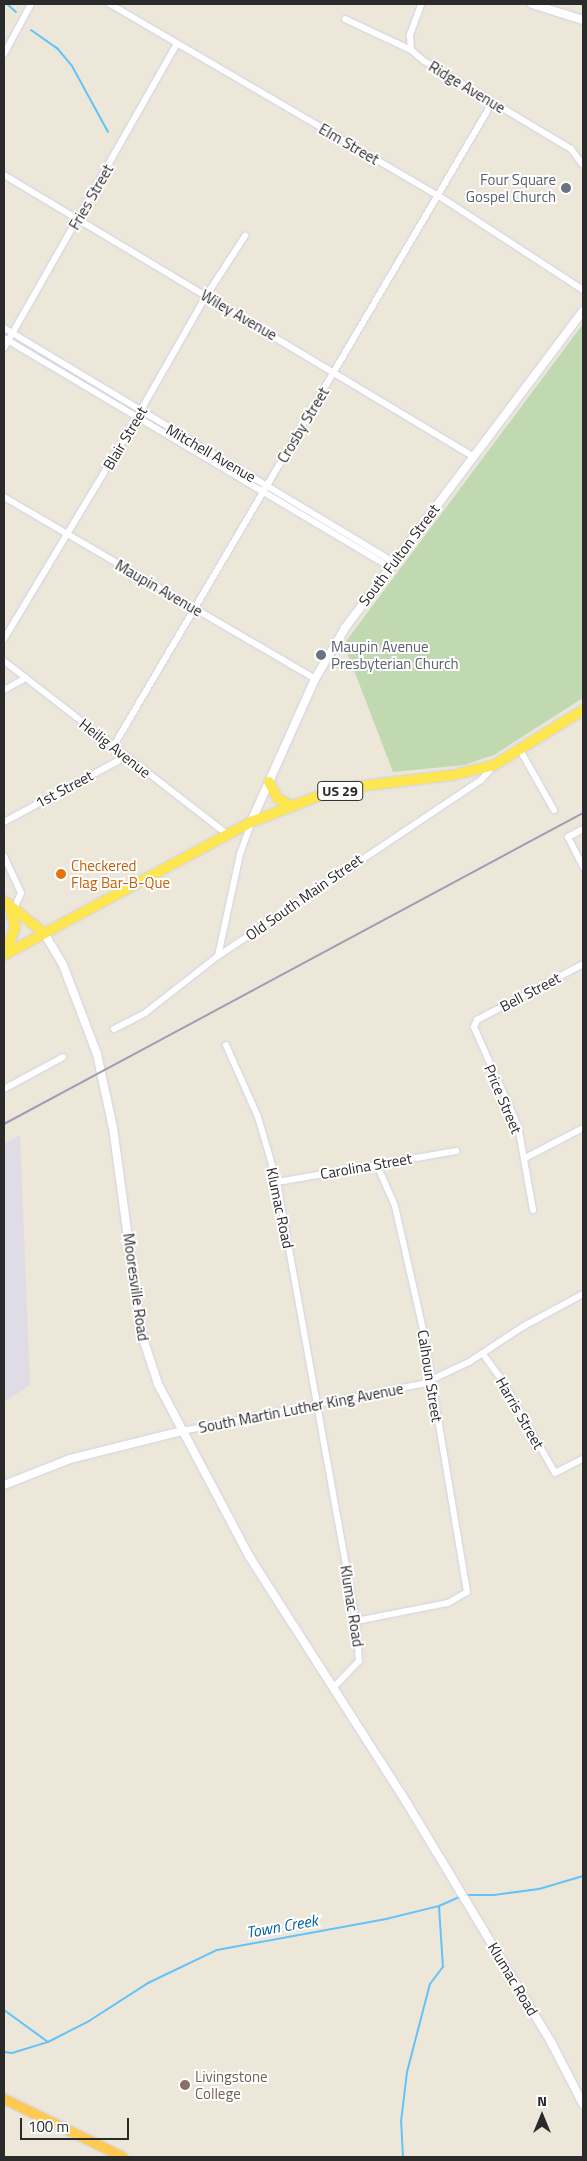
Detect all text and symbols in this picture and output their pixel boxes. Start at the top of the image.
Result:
street label: Ridge Avenue [426,57,508,117]
street label: Elm Street [316,120,382,168]
street label: Fries Street [65,161,117,233]
place label: Four Square Gospel Church [466,170,556,205]
marker: Four Square Gospel Church [560,182,572,194]
street label: Wiley Avenue [198,286,280,344]
street label: Crosby Street [273,384,333,466]
street label: Blair Street [99,403,151,473]
street label: Mitchell Avenue [163,420,259,486]
street label: South Fulton Street [355,501,443,609]
street label: Maupin Avenue [112,556,206,620]
place label: Maupin Avenue Presbyterian Church [331,637,458,672]
marker: Maupin Avenue Presbyterian Church [315,649,327,661]
street label: Heilig Avenue [76,715,154,781]
street label: 1st Street [32,766,96,812]
road number: US 29 [316,779,364,802]
street label: Old South Main Street [242,850,366,944]
place label: Checkered Flag Bar-B-Que [71,856,170,891]
marker: Checkered Flag Bar-B-Que [55,868,67,880]
street label: Bell Street [497,969,563,1015]
street label: Price Street [480,1062,526,1136]
street label: Carolina Street [319,1149,413,1183]
street label: Klumac Road [263,1166,297,1250]
street label: Mooresville Road [120,1232,152,1342]
street label: Calhoun Street [414,1329,446,1423]
street label: Harris Street [492,1374,548,1452]
street label: South Martin Luther King Avenue [197,1379,405,1437]
street label: Klumac Road [337,1564,367,1648]
water label: Town Creek [245,1910,319,1942]
street label: Klumac Road [484,1939,542,2019]
place label: Livingstone College [195,2067,268,2102]
marker: Livingstone College [179,2079,191,2091]
text: N [537,2090,547,2111]
north arrow [517,2091,567,2141]
scale bar [22,2108,131,2140]
text: 100 m [28,2115,69,2138]

